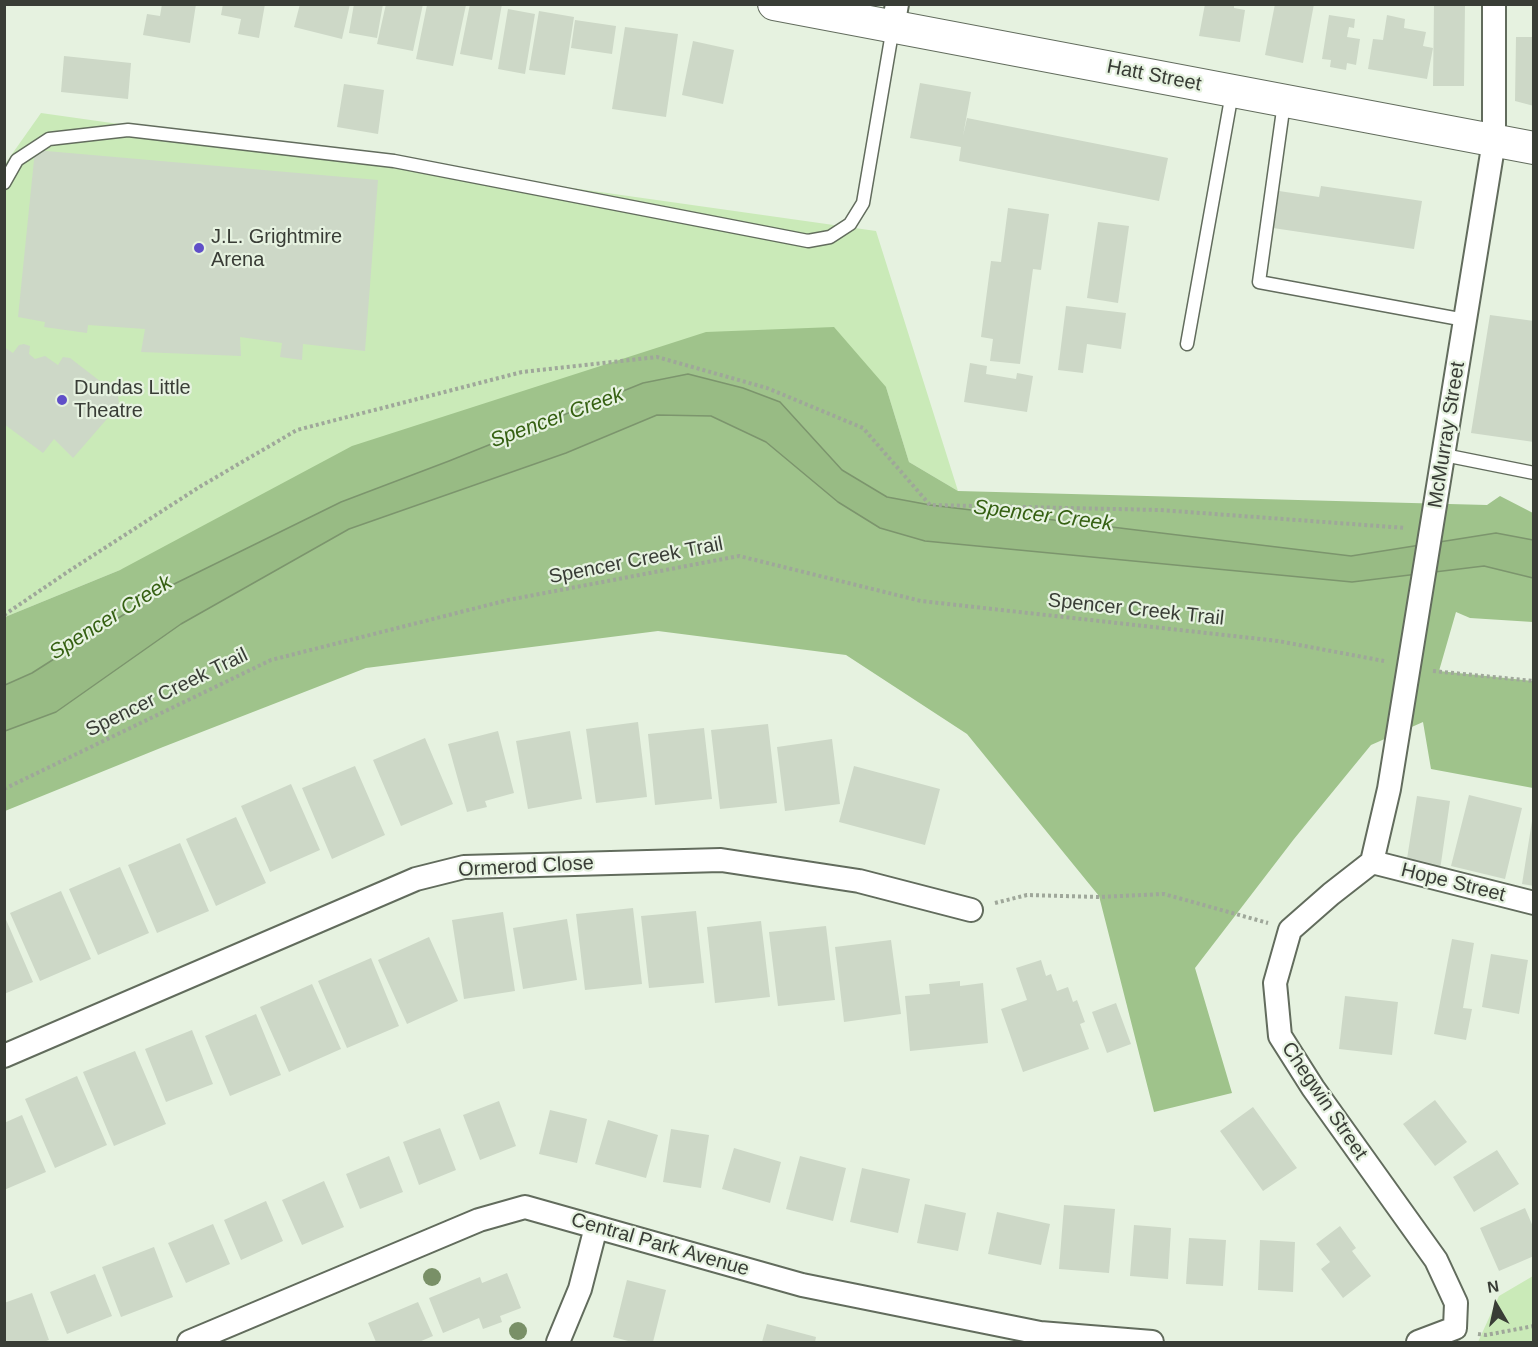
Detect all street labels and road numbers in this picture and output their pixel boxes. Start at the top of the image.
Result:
street label: Hatt Street [1105,55,1203,97]
street label: McMurray Street [1424,360,1470,510]
street label: Spencer Creek Trail [547,532,725,590]
street label: Spencer Creek Trail [1047,589,1225,631]
street label: Spencer Creek Trail [82,643,252,743]
street label: Ormerod Close [458,851,594,883]
street label: Hope Street [1398,858,1508,908]
street label: Chegwin Street [1276,1038,1372,1164]
street label: Central Park Avenue [568,1208,752,1282]

